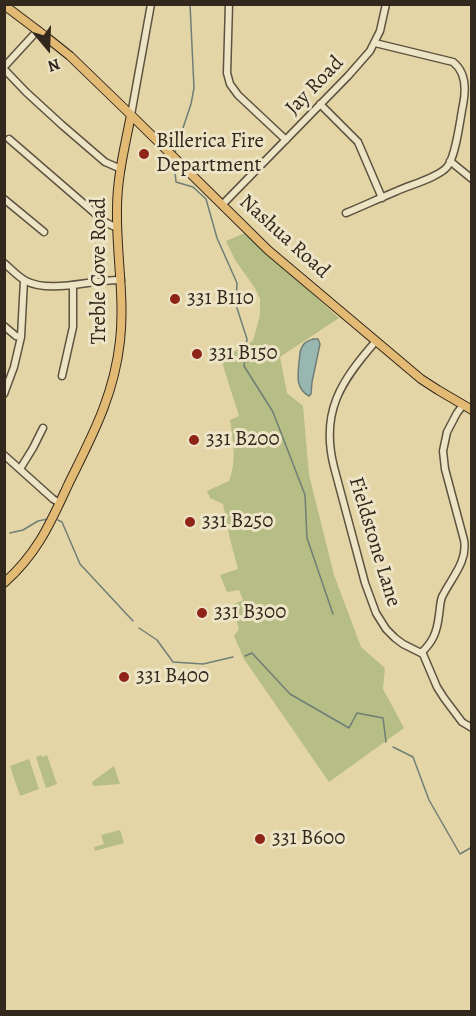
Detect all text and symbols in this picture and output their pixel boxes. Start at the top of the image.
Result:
north arrow [18,18,78,78]
street label: Jay Road [281,51,349,121]
text: N [45,53,63,77]
place label: Billerica Fire Department [156,129,264,179]
marker: Billerica Fire Department [137,147,151,161]
street label: Nashua Road [234,190,334,284]
street label: Treble Cove Road [87,198,113,344]
place label: 331 B110 [187,286,254,312]
marker: 331 B110 [168,292,182,306]
place label: 331 B150 [209,341,278,367]
marker: 331 B150 [190,347,204,361]
place label: 331 B200 [206,427,280,453]
marker: 331 B200 [187,433,201,447]
street label: Fieldstone Lane [342,474,406,610]
place label: 331 B250 [202,509,274,535]
marker: 331 B250 [183,515,197,529]
place label: 331 B300 [214,600,286,626]
marker: 331 B300 [195,606,209,620]
place label: 331 B400 [136,664,209,690]
marker: 331 B400 [117,670,131,684]
place label: 331 B600 [272,826,345,852]
marker: 331 B600 [253,832,267,846]

